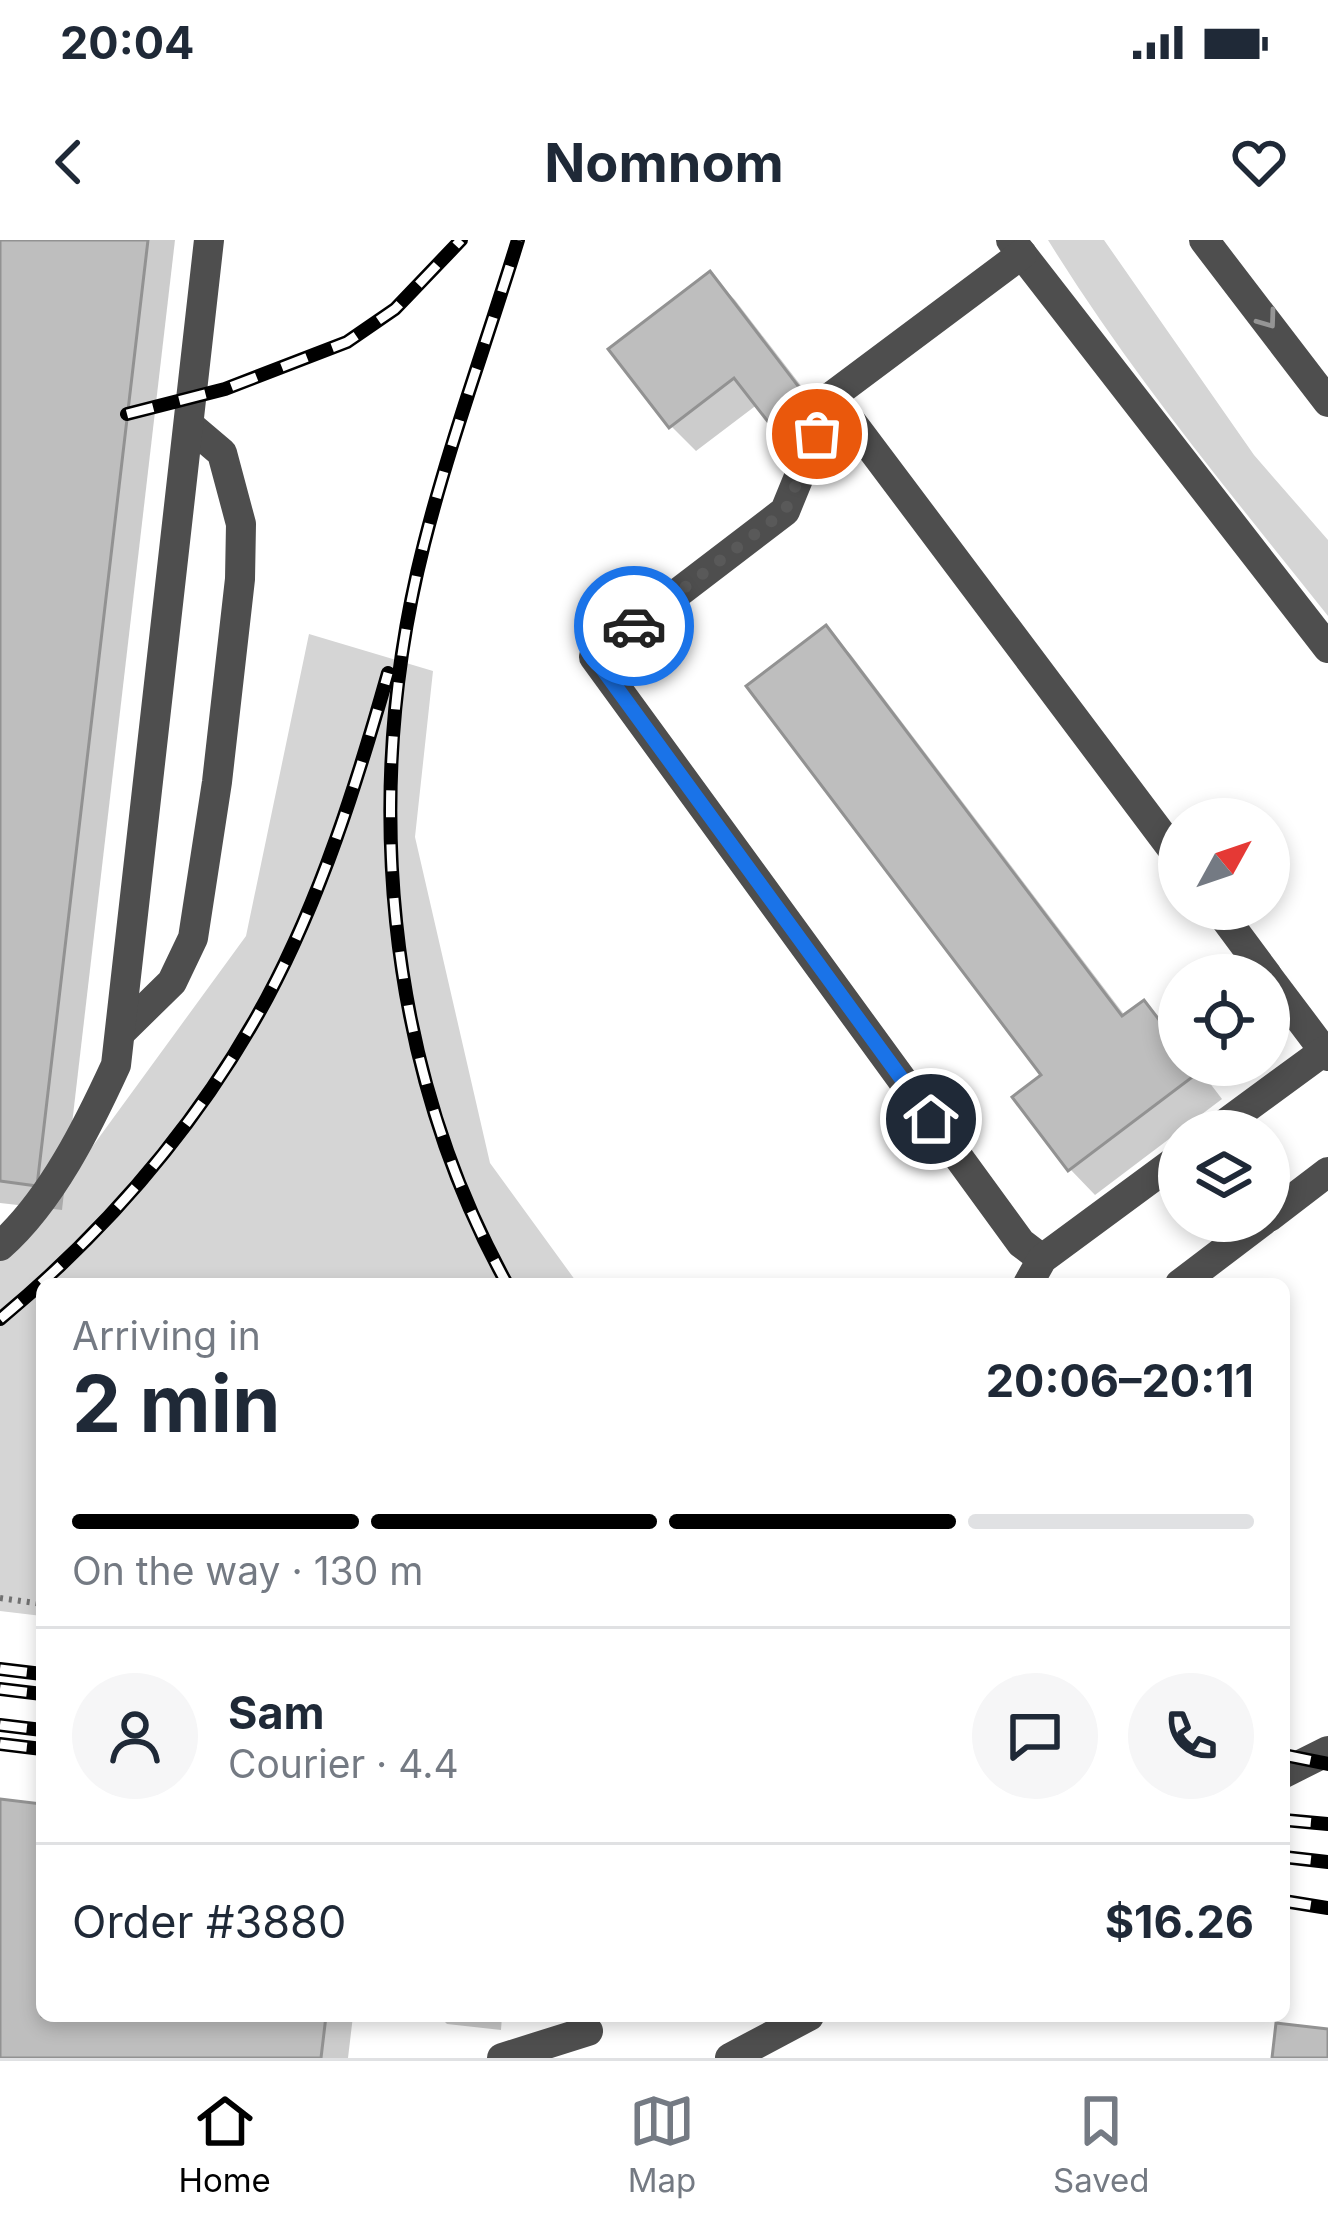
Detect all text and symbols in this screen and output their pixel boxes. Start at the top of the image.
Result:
text: 20:04 [60,15,195,70]
icon: back [36,129,102,195]
icon: heart [1226,129,1292,195]
text: Nomnom [544,130,784,195]
one-way arrow [1253,307,1275,328]
pin [766,383,868,485]
icon: bag [784,401,850,467]
courier [574,566,694,686]
icon: car [601,593,667,659]
north arrow [1158,798,1290,930]
map controls [1158,798,1290,1242]
button: locate [1158,954,1290,1086]
pin [880,1068,982,1170]
icon: home [898,1086,964,1152]
button: layers [1158,1110,1290,1242]
text: Arriving in [72,1312,261,1359]
text: 20:06–20:11 [986,1353,1254,1408]
text: 2 min [72,1356,280,1451]
text: On the way · 130 m [72,1547,423,1594]
button: person [72,1673,198,1799]
button: chat [972,1673,1098,1799]
button: phone [1128,1673,1254,1799]
text: Sam [228,1685,325,1740]
text: Courier · 4.4 [228,1740,459,1787]
text: Order #3880 [72,1894,346,1949]
text: $16.26 [1105,1894,1254,1949]
tab: Home [178,2088,271,2200]
tab: Map [628,2088,696,2200]
tab: Saved [1053,2088,1150,2200]

